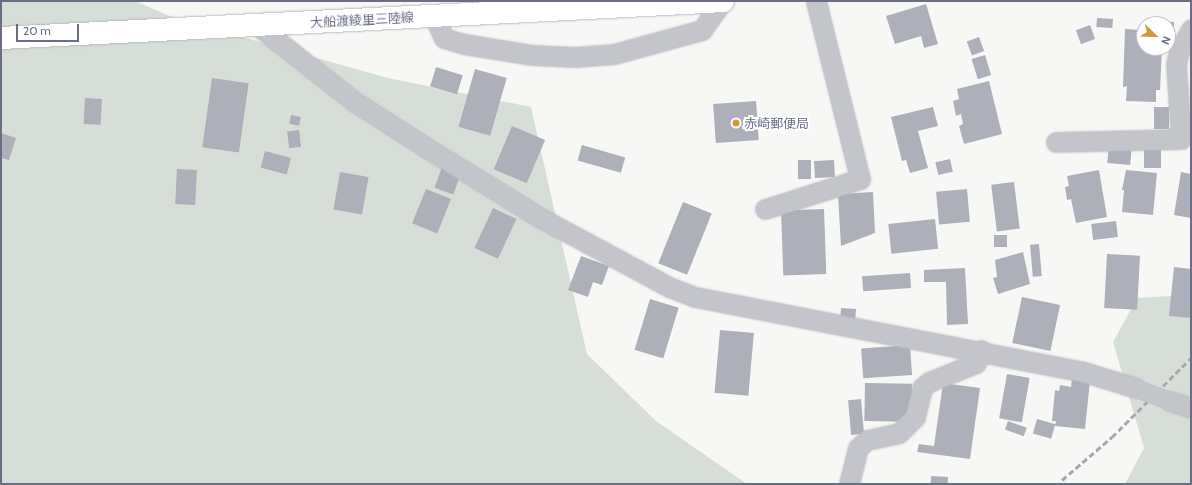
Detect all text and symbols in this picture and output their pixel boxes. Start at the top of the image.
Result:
street label: 大船渡綾里三陸線 [310,9,414,31]
scale bar [18,16,81,42]
north arrow [1136,16,1176,56]
text: 20 m [23,23,51,38]
text: N [1158,34,1174,47]
place label: 赤崎郵便局 [744,115,809,131]
marker: 赤崎郵便局 [731,118,741,128]

